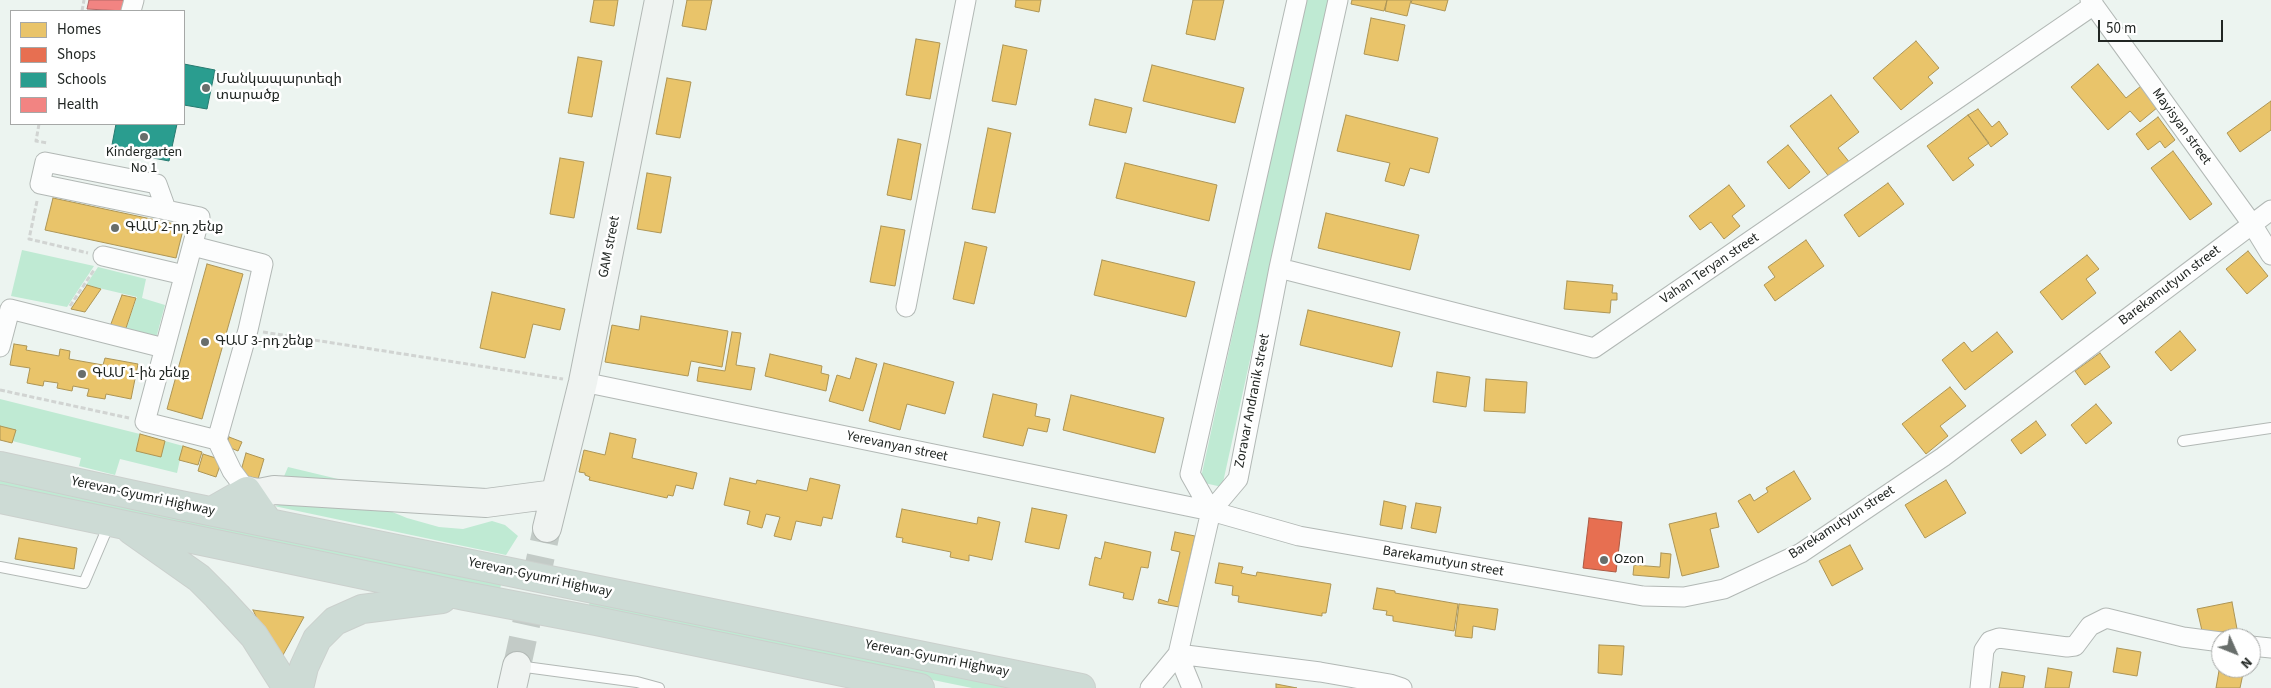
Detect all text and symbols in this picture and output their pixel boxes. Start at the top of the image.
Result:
legend [10,10,185,125]
scale bar [2101,10,2226,42]
text: 50 m [2106,18,2136,39]
text: Homes [57,19,101,40]
text: Shops [57,44,96,65]
text: Schools [57,69,106,90]
place label: Մանկապարտեզի տարածք [216,72,342,104]
marker: Մանկապարտեզի տարածք [200,82,212,94]
street label: Mayisyan street [2148,86,2214,168]
text: Health [57,94,99,115]
marker: Kindergarten No 1 [138,131,150,143]
place label: Kindergarten No 1 [106,145,182,178]
street label: GAM street [596,215,624,279]
place label: ԳԱՄ 2-րդ շենք [125,220,223,236]
marker: ԳԱՄ 2-րդ շենք [109,222,121,234]
street label: Vahan Teryan street [1658,230,1762,308]
street label: Barekamutyun street [2116,242,2224,330]
street label: Zoravar Andranik street [1232,332,1274,470]
place label: ԳԱՄ 3-րդ շենք [215,334,313,350]
marker: ԳԱՄ 3-րդ շենք [199,336,211,348]
place label: ԳԱՄ 1-ին շենք [92,366,190,382]
marker: ԳԱՄ 1-ին շենք [76,368,88,380]
street label: Yerevanyan street [845,428,949,466]
street label: Yerevan-Gyumri Highway [70,474,216,520]
street label: Barekamutyun street [1786,482,1898,564]
street label: Barekamutyun street [1381,543,1505,581]
place label: Ozon [1614,552,1644,568]
marker: Ozon [1598,554,1610,566]
street label: Yerevan-Gyumri Highway [467,555,613,601]
north arrow [2211,628,2261,678]
street label: Yerevan-Gyumri Highway [864,637,1010,681]
text: N [2236,652,2256,673]

